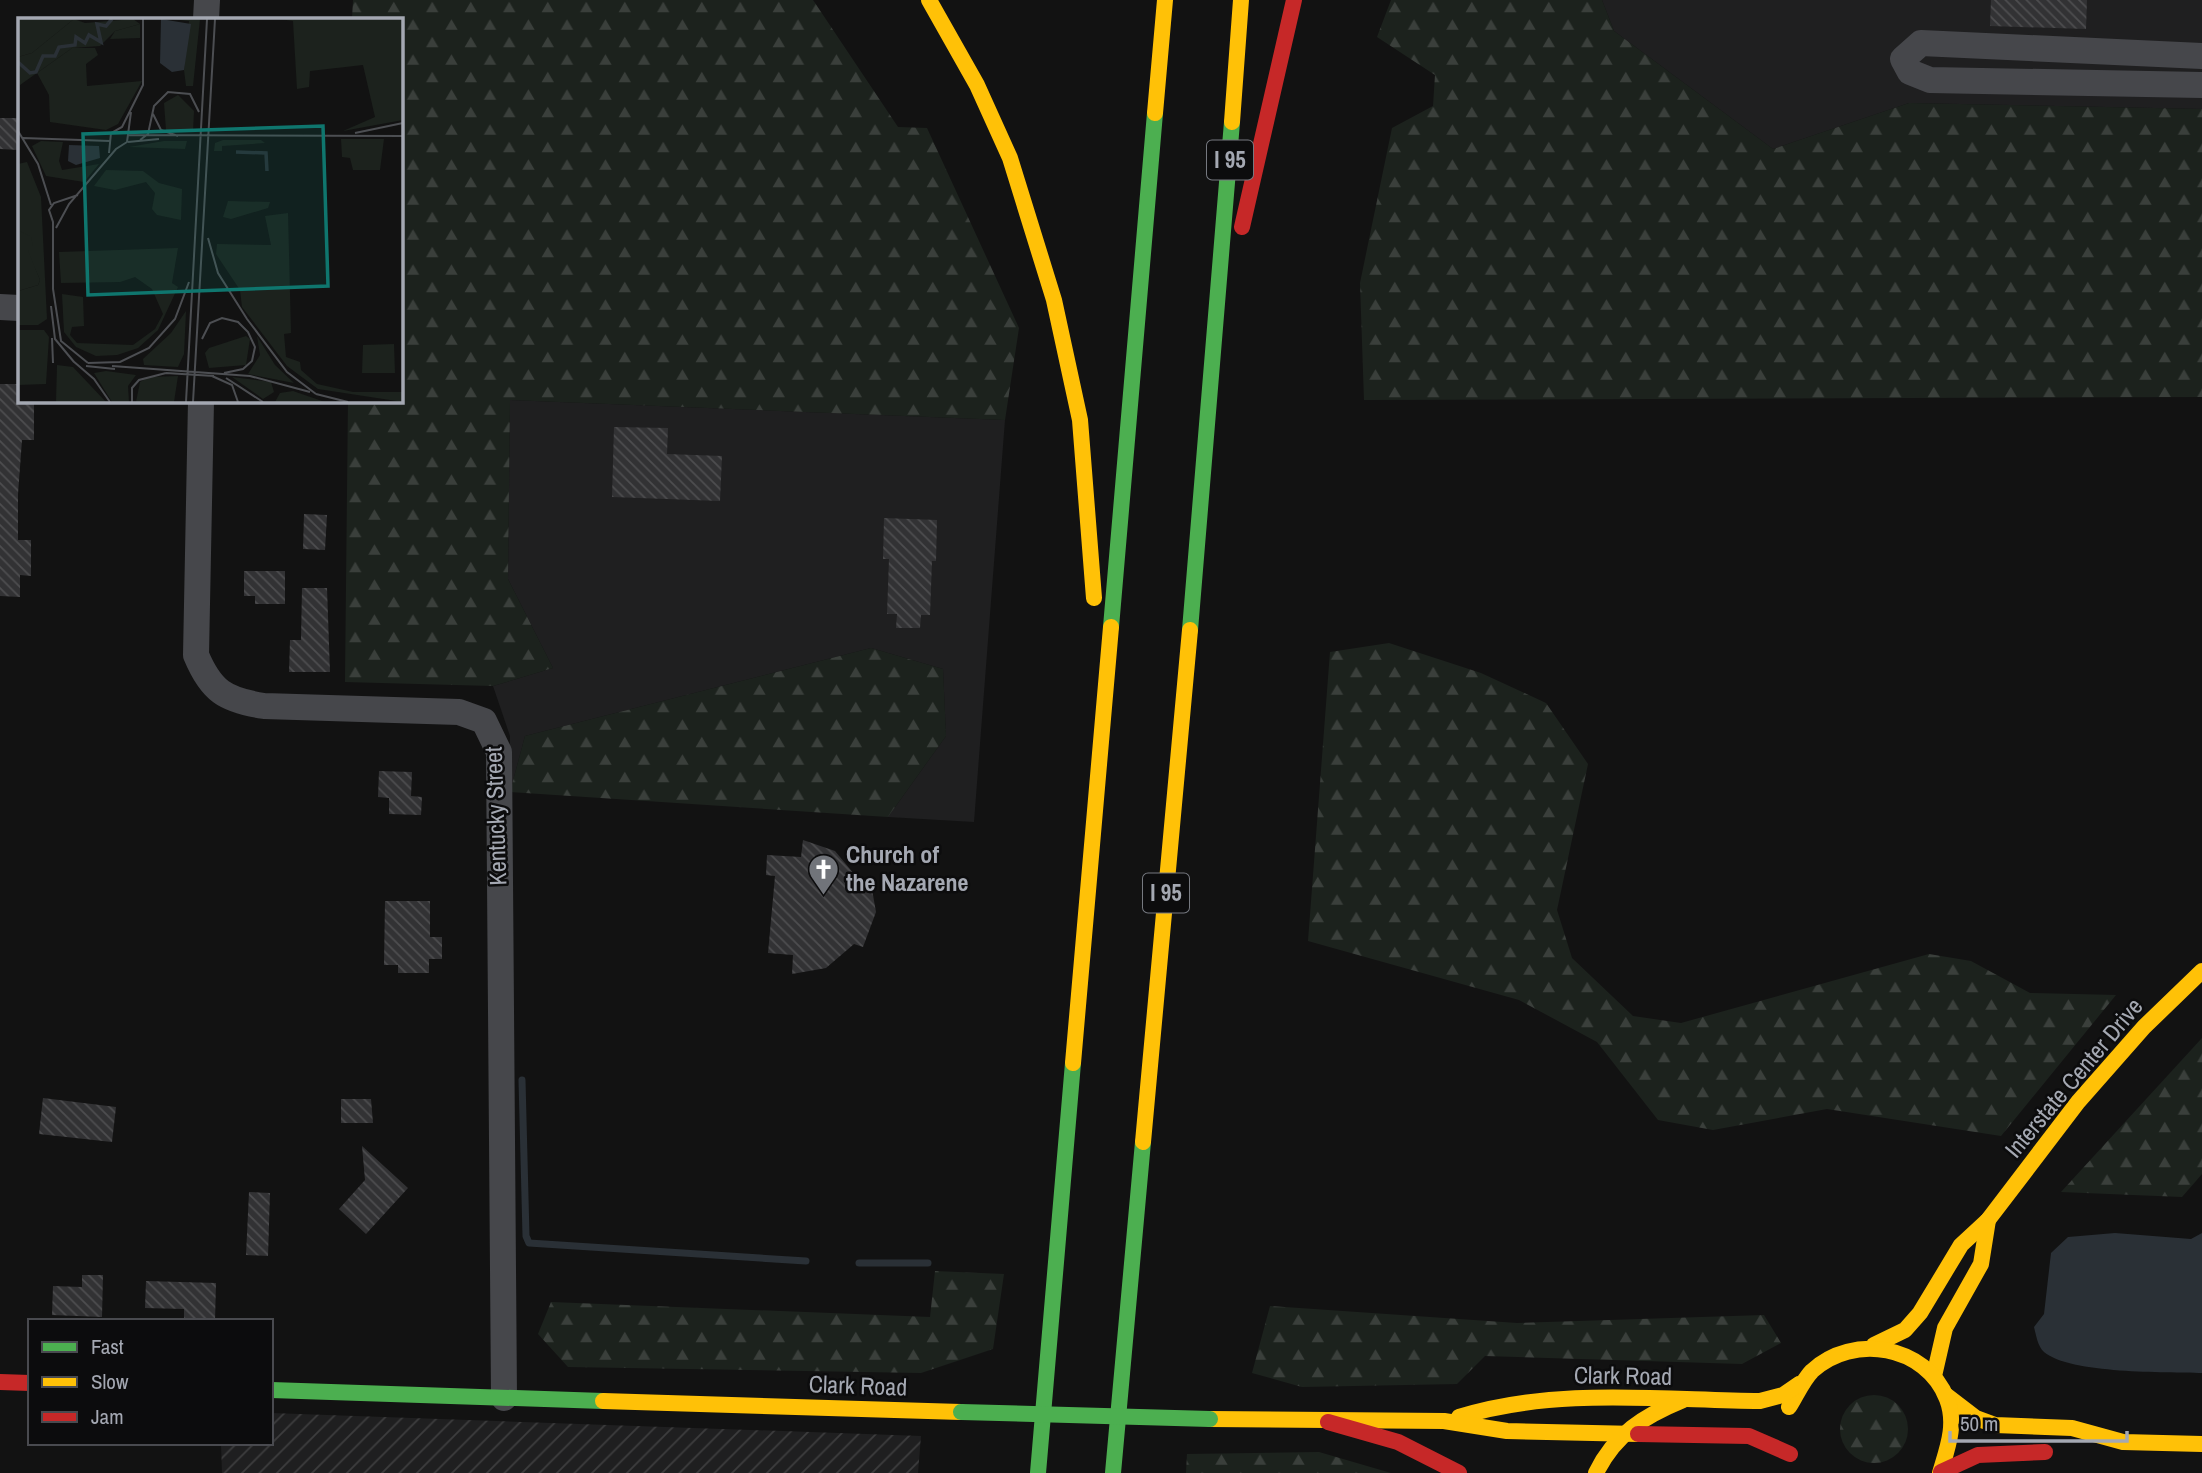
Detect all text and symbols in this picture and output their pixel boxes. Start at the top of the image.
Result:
inset map [18,18,402,402]
road number: I 95 [1207,140,1253,180]
street label: Kentucky Street [477,746,513,886]
place label: Church of the Nazarene [846,838,969,898]
church icon: Church of the Nazarene [806,852,840,896]
road number: I 95 [1143,874,1189,912]
street label: Interstate Center Drive [1997,991,2149,1164]
legend [28,1319,273,1445]
text: Fast [91,1332,124,1361]
street label: Clark Road [1574,1358,1673,1392]
text: Slow [91,1367,129,1396]
street label: Clark Road [808,1367,908,1403]
scale bar [1950,1400,2127,1444]
text: Jam [91,1402,124,1431]
text: 50 m [1960,1409,1998,1438]

